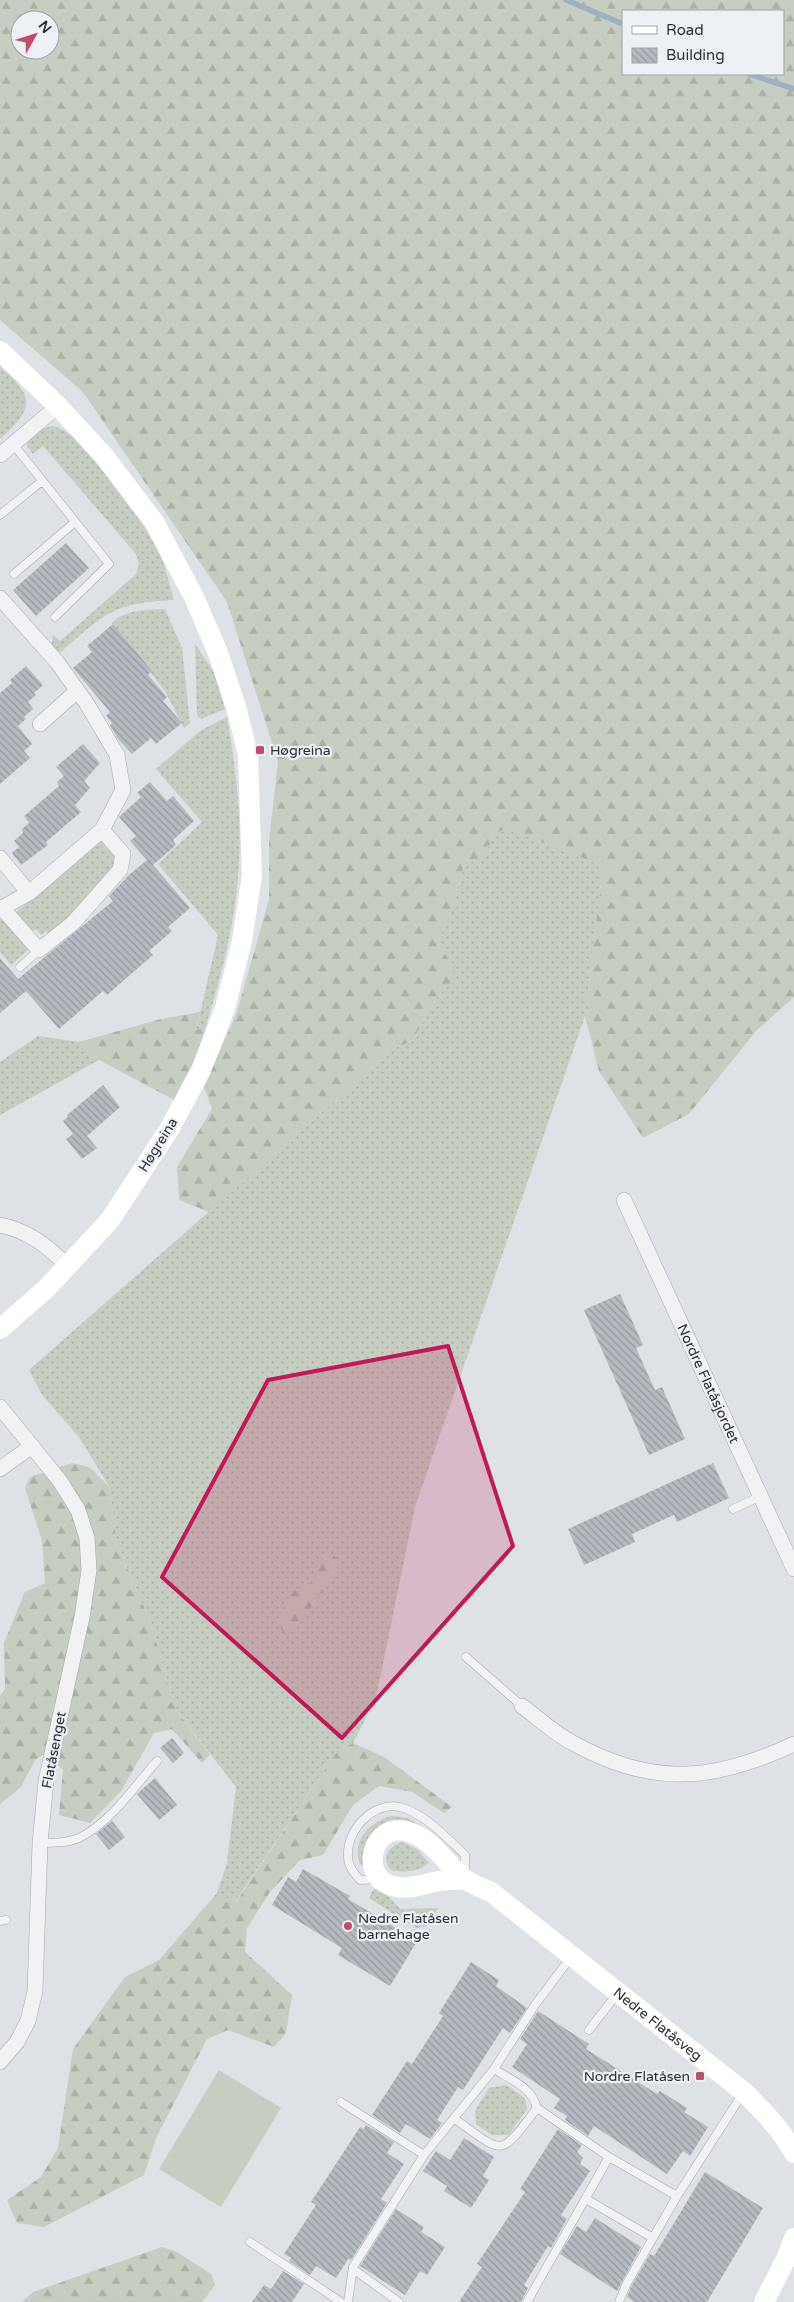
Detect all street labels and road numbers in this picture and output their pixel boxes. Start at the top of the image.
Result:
street label: Høgreina [135,1115,181,1175]
street label: Nordre Flatåsjordet [674,1321,744,1446]
street label: Flatåsenget [38,1709,70,1790]
street label: Nedre Flatåsveg [610,1984,706,2064]

